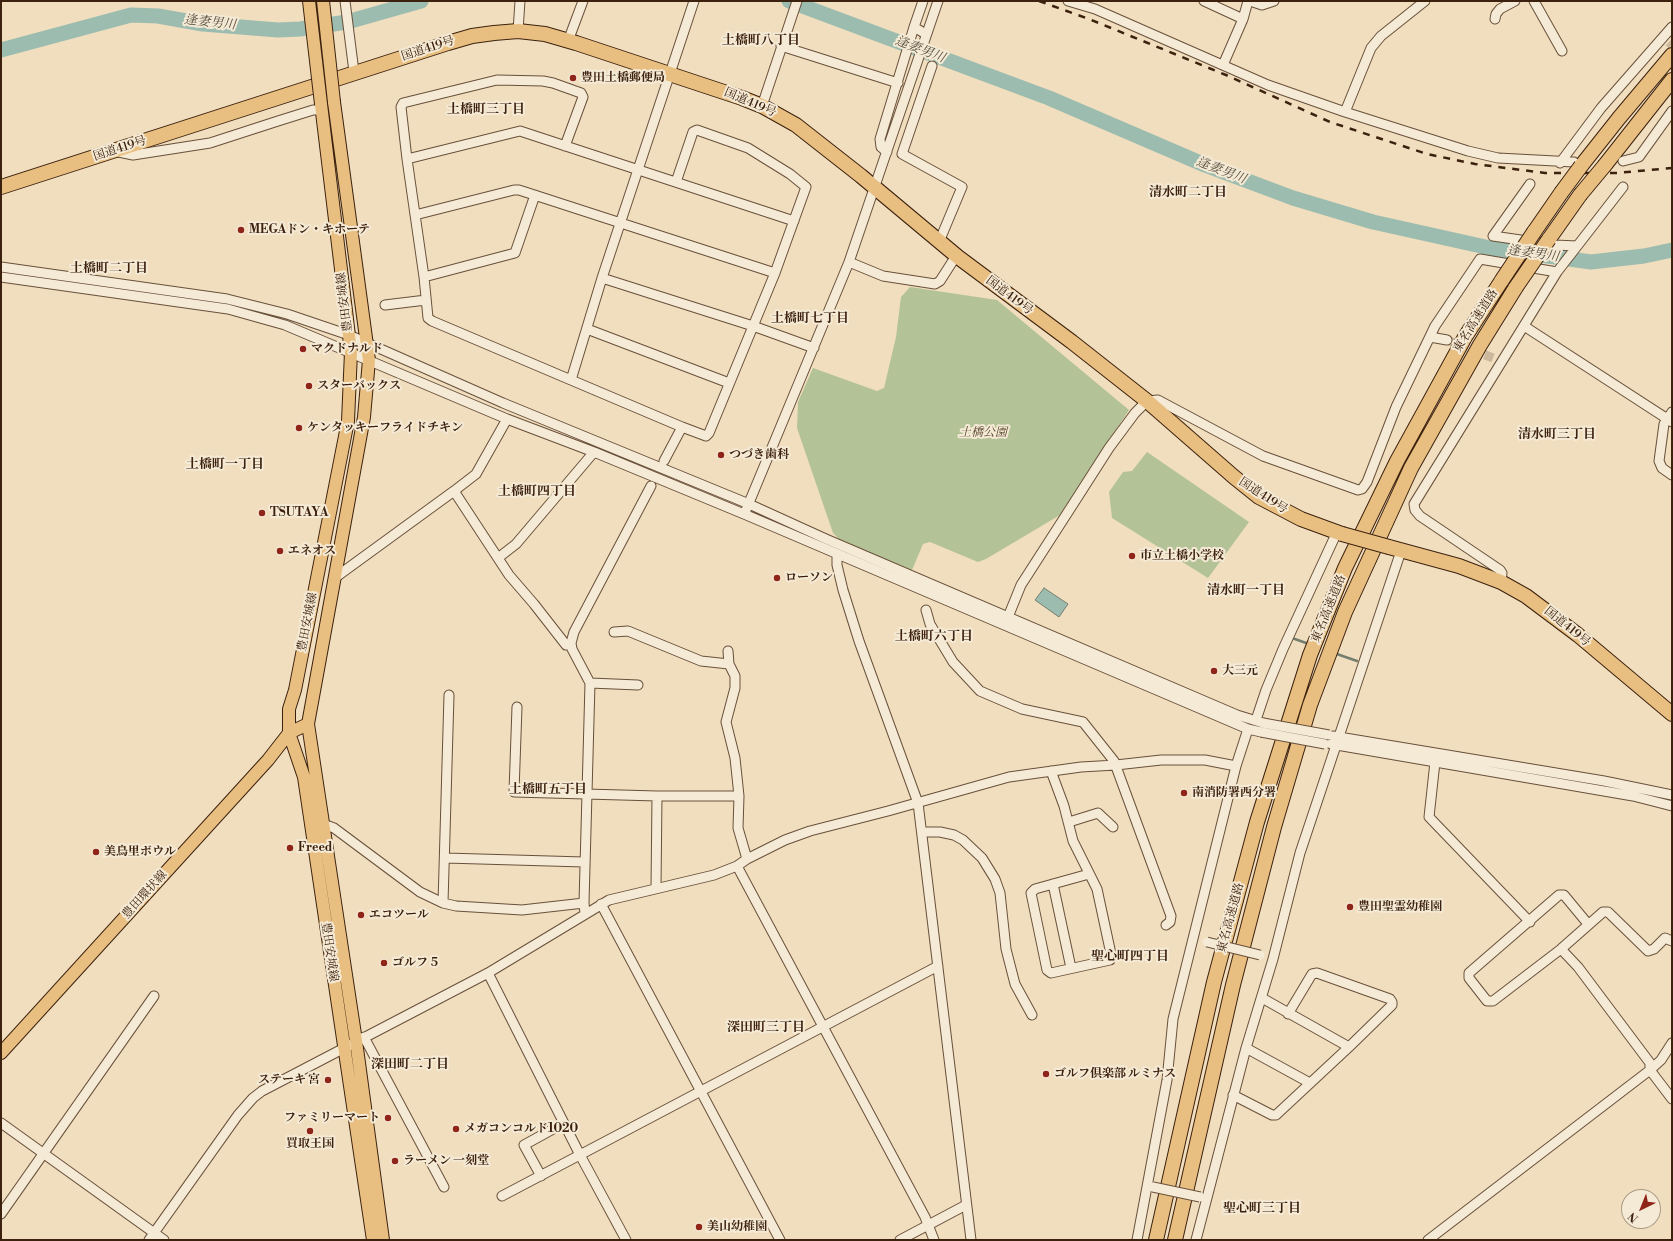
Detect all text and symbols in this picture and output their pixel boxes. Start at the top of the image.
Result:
water label: 逢妻男川 [183,13,237,33]
district label: 土橋町八丁目 [722,33,800,49]
water label: 逢妻男川 [893,33,947,67]
street label: 国道419号 [400,34,456,64]
place label: 豊田土橋郵便局 [581,71,665,85]
marker: 豊田土橋郵便局 [568,73,578,83]
street label: 国道419号 [722,86,778,120]
district label: 土橋町三丁目 [447,102,525,118]
street label: 国道419号 [92,134,148,164]
water label: 逢妻男川 [1194,154,1248,188]
district label: 清水町二丁目 [1149,185,1227,201]
place label: MEGAドン・キホーテ [249,223,370,237]
marker: MEGAドン・キホーテ [236,225,246,235]
water label: 逢妻男川 [1506,243,1560,265]
district label: 土橋町二丁目 [70,261,148,277]
street label: 豊田安城線 [334,271,356,333]
street label: 国道419号 [983,274,1035,318]
street label: 東名高速道路 [1451,287,1501,355]
district label: 土橋町七丁目 [771,311,849,327]
place label: マクドナルド [311,342,383,356]
marker: マクドナルド [298,344,308,354]
place label: スターバックス [317,379,401,393]
marker: スターバックス [304,381,314,391]
place label: ケンタッキーフライドチキン [307,421,463,435]
marker: ケンタッキーフライドチキン [294,423,304,433]
park label: 土橋公園 [959,426,1007,440]
district label: 清水町三丁目 [1518,427,1596,443]
place label: つづき歯科 [729,448,789,462]
marker: つづき歯科 [716,450,726,460]
district label: 土橋町一丁目 [186,457,264,473]
street label: 国道419号 [1236,475,1290,517]
district label: 土橋町四丁目 [498,484,576,500]
place label: TSUTAYA [270,506,328,520]
marker: TSUTAYA [257,508,267,518]
place label: エネオス [288,544,336,558]
marker: エネオス [275,546,285,556]
place label: 市立土橋小学校 [1140,549,1224,563]
marker: 市立土橋小学校 [1127,551,1137,561]
place label: ローソン [785,571,833,585]
marker: ローソン [772,573,782,583]
street label: 東名高速道路 [1309,573,1349,645]
district label: 清水町一丁目 [1207,583,1285,599]
street label: 豊田安城線 [295,591,321,653]
street label: 国道419号 [1541,604,1593,650]
district label: 土橋町六丁目 [895,629,973,645]
place label: 大三元 [1222,664,1258,678]
marker: 大三元 [1209,666,1219,676]
district label: 土橋町五丁目 [509,782,587,798]
place label: 南消防署西分署 [1192,786,1276,800]
marker: 南消防署西分署 [1179,788,1189,798]
place label: Freed [298,841,332,855]
marker: Freed [285,843,295,853]
place label: 美鳥里ボウル [104,845,176,859]
marker: 美鳥里ボウル [91,847,101,857]
street label: 豊田環状線 [120,868,170,922]
street label: 東名高速道路 [1215,881,1247,955]
place label: 豊田聖霊幼稚園 [1358,900,1442,914]
marker: 豊田聖霊幼稚園 [1345,902,1355,912]
place label: エコツール [369,908,429,922]
marker: エコツール [356,910,366,920]
street label: 豊田安城線 [318,921,340,983]
district label: 聖心町四丁目 [1091,949,1169,965]
place label: ゴルフ５ [392,956,440,970]
marker: ゴルフ５ [379,958,389,968]
district label: 深田町三丁目 [727,1020,805,1036]
district label: 深田町二丁目 [371,1057,449,1073]
place label: ゴルフ倶楽部 ルミナス [1054,1067,1176,1081]
marker: ゴルフ倶楽部 ルミナス [1041,1069,1051,1079]
place label: ステーキ 宮 [258,1073,320,1087]
marker: ステーキ 宮 [323,1075,333,1085]
place label: ファミリーマート [284,1111,380,1125]
marker: ファミリーマート [383,1113,393,1123]
place label: メガコンコルド1020 [464,1122,578,1136]
marker: メガコンコルド1020 [451,1124,461,1134]
marker: 買取王国 [305,1126,315,1136]
place label: 買取王国 [286,1137,334,1151]
place label: ラーメン 一刻堂 [403,1154,489,1168]
marker: ラーメン 一刻堂 [390,1156,400,1166]
north arrow [1621,1189,1661,1229]
district label: 聖心町三丁目 [1223,1201,1301,1217]
text: N [1626,1209,1641,1225]
place label: 美山幼稚園 [707,1220,767,1234]
marker: 美山幼稚園 [694,1222,704,1232]

